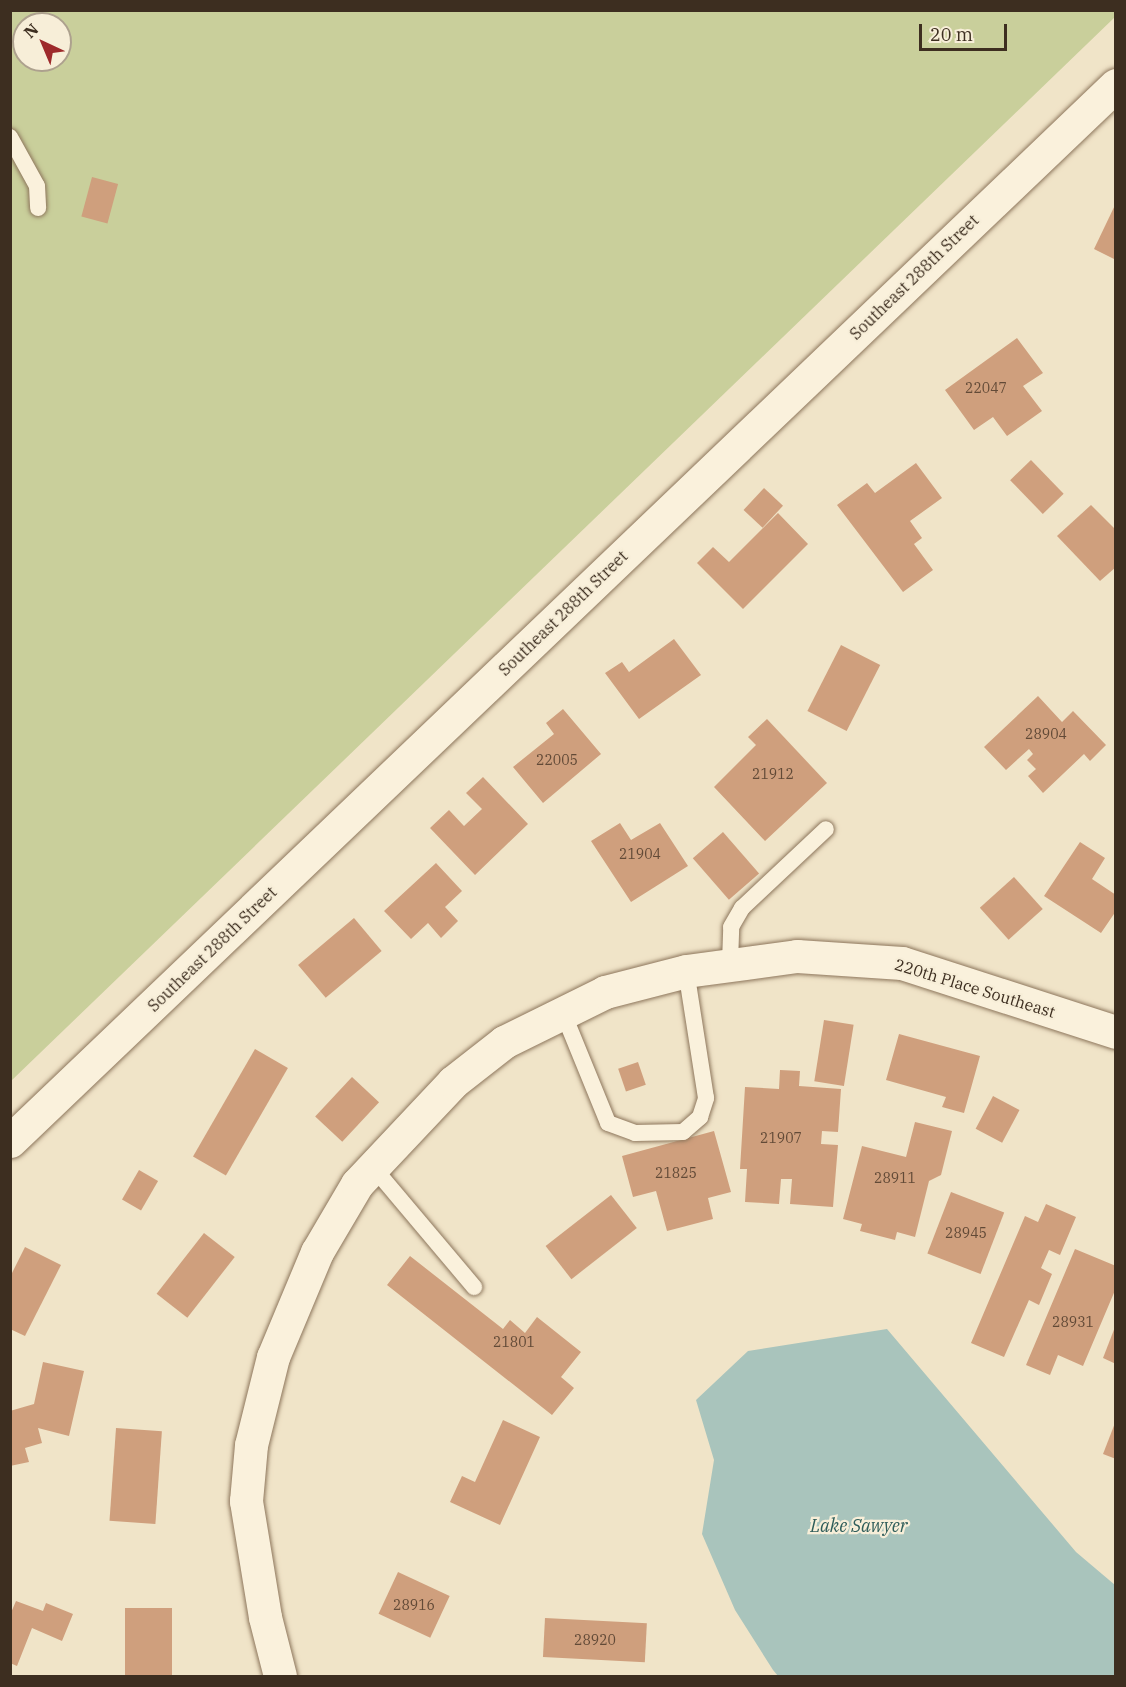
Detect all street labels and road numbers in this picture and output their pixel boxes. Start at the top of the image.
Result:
street label: Southeast 288th Street [846,210,982,344]
street label: Southeast 288th Street [495,546,631,680]
street label: Southeast 288th Street [144,882,280,1016]
street label: 220th Place Southeast [892,954,1058,1022]

